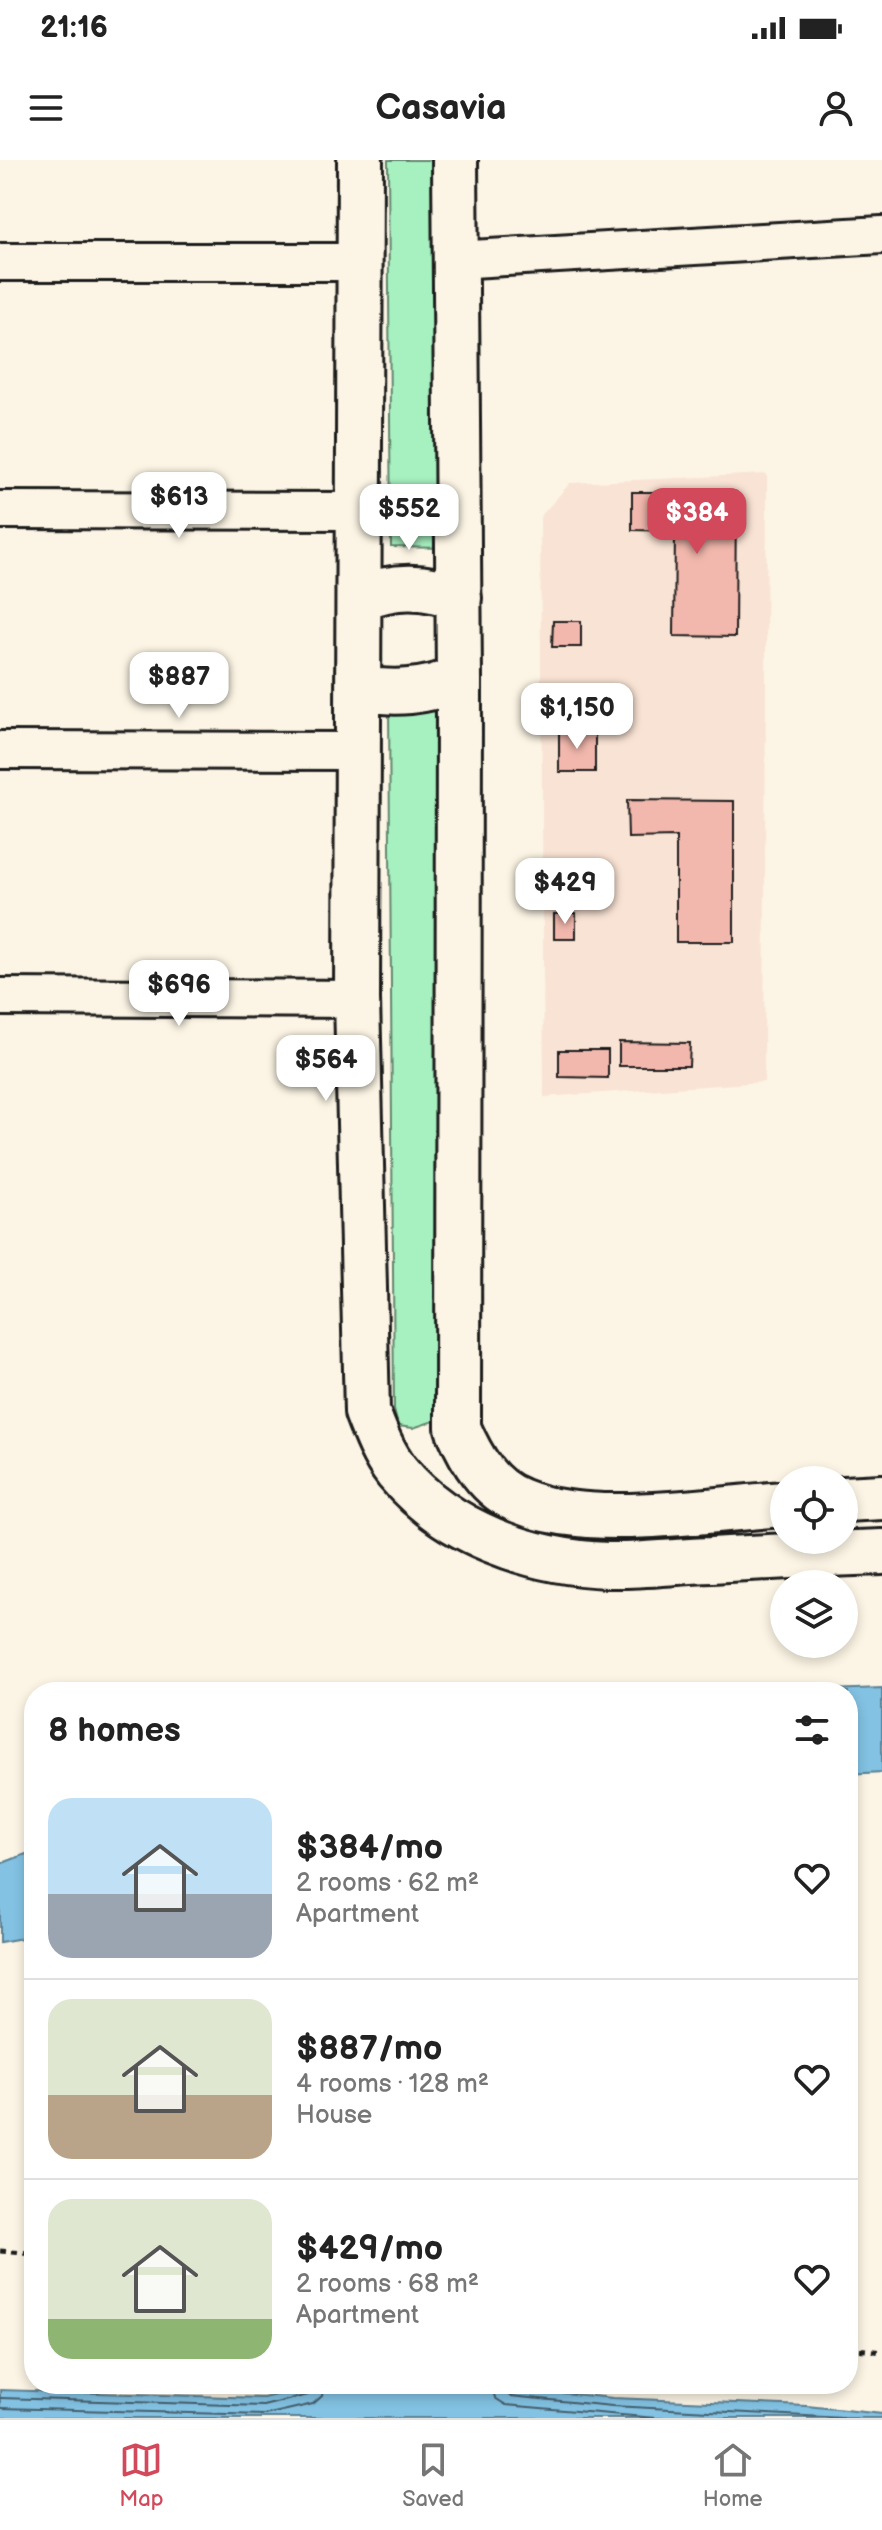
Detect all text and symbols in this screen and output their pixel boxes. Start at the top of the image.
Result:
text: 21:16 [40,10,108,46]
icon: menu [24,86,68,130]
icon: person [814,86,858,130]
text: Casavia [375,87,507,130]
pin: $613 [132,472,226,540]
text: $613 [149,482,209,513]
pin: $552 [362,484,456,552]
pin: $384 [650,488,744,556]
text: $552 [378,494,440,525]
text: $384 [665,498,729,529]
pin: $887 [132,652,226,720]
text: $887 [148,662,210,693]
pin: $1,150 [512,683,642,751]
text: $1,150 [539,693,615,724]
pin: $429 [518,858,612,926]
text: $429 [533,868,597,899]
pin: $696 [132,960,226,1028]
text: $696 [147,970,211,1001]
pin: $564 [279,1035,373,1103]
text: $564 [294,1045,358,1076]
map controls [770,1466,858,1658]
button: locate [770,1466,858,1554]
button: layers [770,1570,858,1658]
icon: filters [790,1708,834,1752]
text: 8 homes [48,1710,181,1751]
text: $384/mo [296,1827,443,1868]
icon: home [112,1830,208,1926]
icon: heart [790,1856,834,1900]
text: 2 rooms · 62 m² [296,1868,479,1899]
text: Apartment [296,1899,419,1930]
text: $887/mo [296,2028,442,2069]
icon: home [112,2031,208,2127]
icon: heart [790,2057,834,2101]
text: 4 rooms · 128 m² [296,2069,489,2100]
text: House [296,2100,372,2131]
text: $429/mo [296,2228,443,2269]
icon: home [112,2231,208,2327]
icon: heart [790,2257,834,2301]
text: 2 rooms · 68 m² [296,2269,479,2300]
text: Apartment [296,2300,419,2331]
tab: Map [119,2438,164,2513]
tab: Saved [402,2438,464,2513]
tab: Home [703,2438,763,2513]

